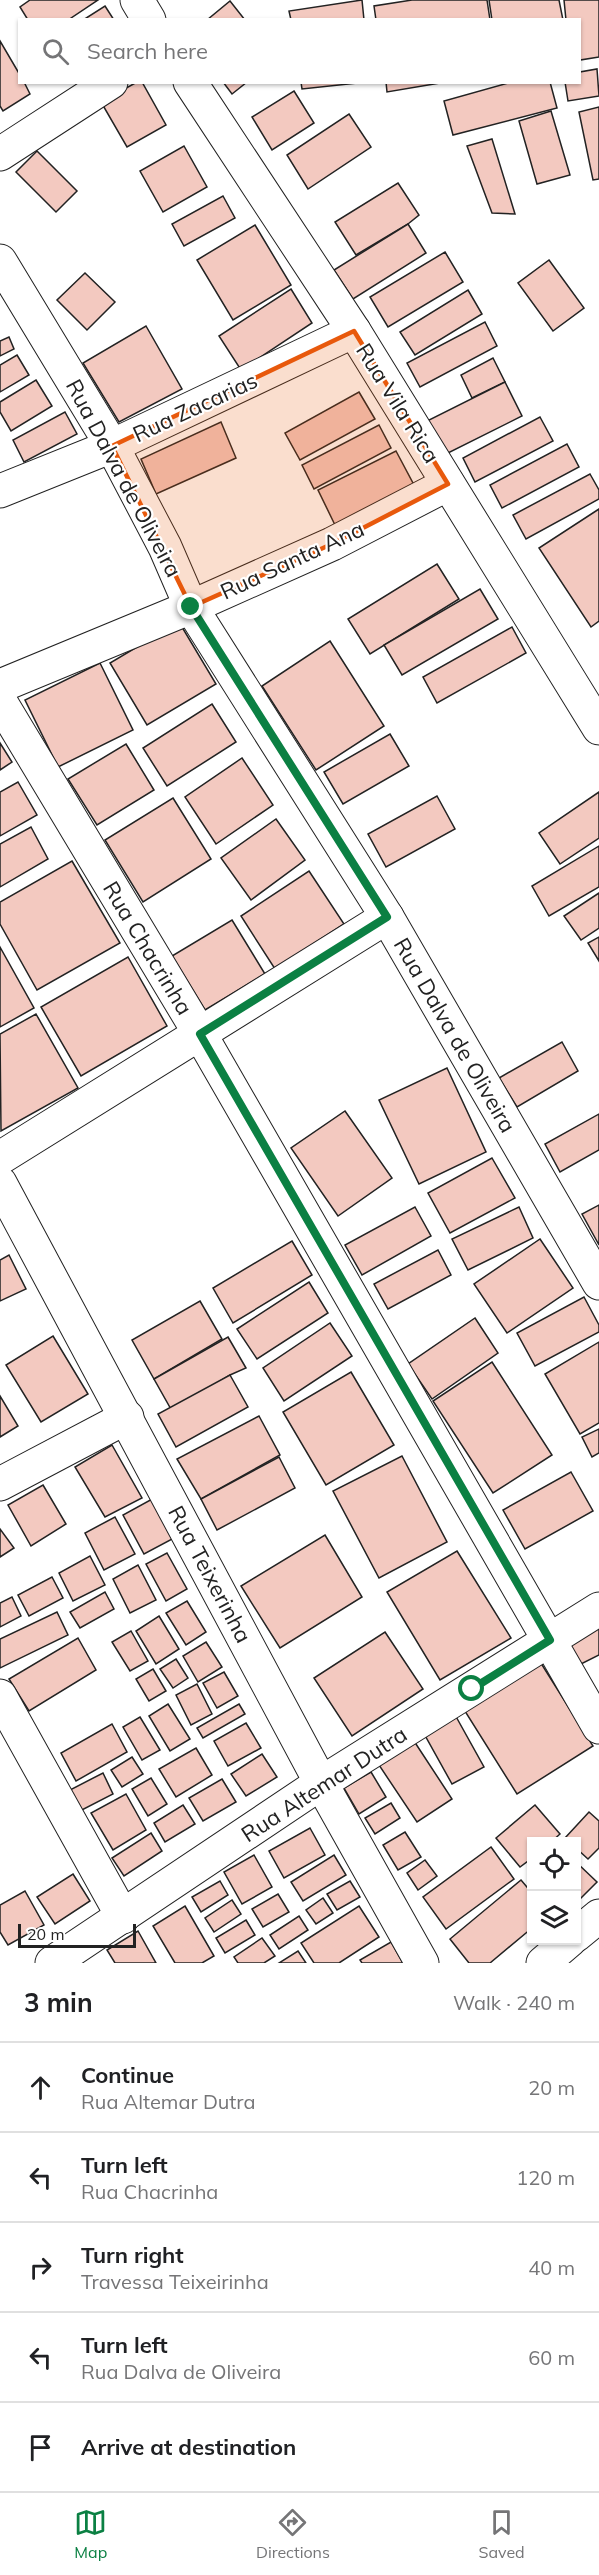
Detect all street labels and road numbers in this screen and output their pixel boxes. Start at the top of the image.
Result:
street label: Rua Vila Rica [350,338,446,468]
street label: Rua Zacarias [128,366,262,448]
street label: Rua Dalva de Oliveira [60,374,188,582]
street label: Rua Santa Ana [216,514,368,606]
street label: Rua Chacrinha [97,876,199,1020]
street label: Rua Dalva de Oliveira [388,933,522,1137]
street label: Rua Teixerinha [162,1501,258,1647]
street label: Rua Altemar Dutra [236,1720,412,1848]

